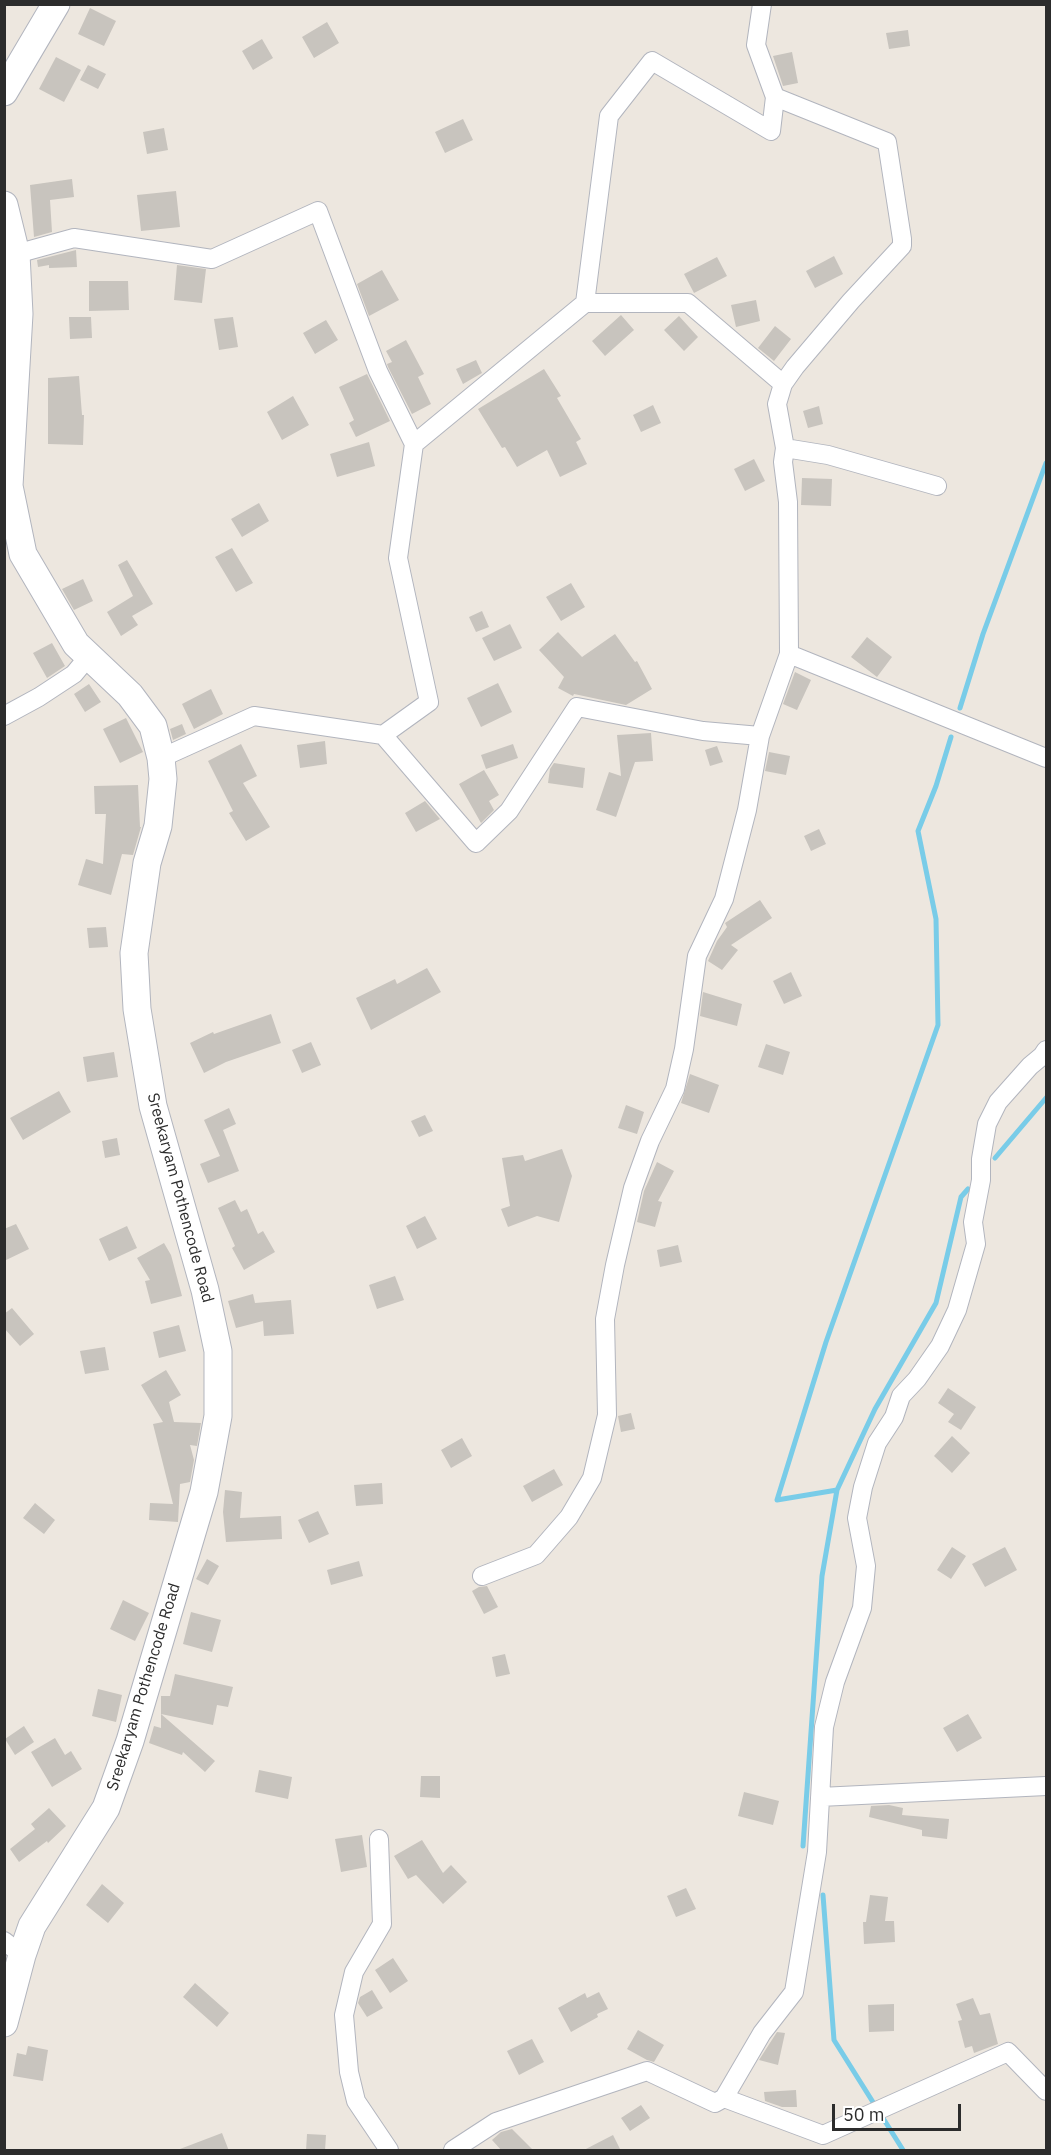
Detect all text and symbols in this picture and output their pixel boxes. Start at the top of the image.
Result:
street label: Sreekaryam Pothencode Road [143,1091,217,1305]
street label: Sreekaryam Pothencode Road [103,1581,185,1793]
scale bar [835,2092,964,2130]
text: 50 m [843,2103,885,2126]

